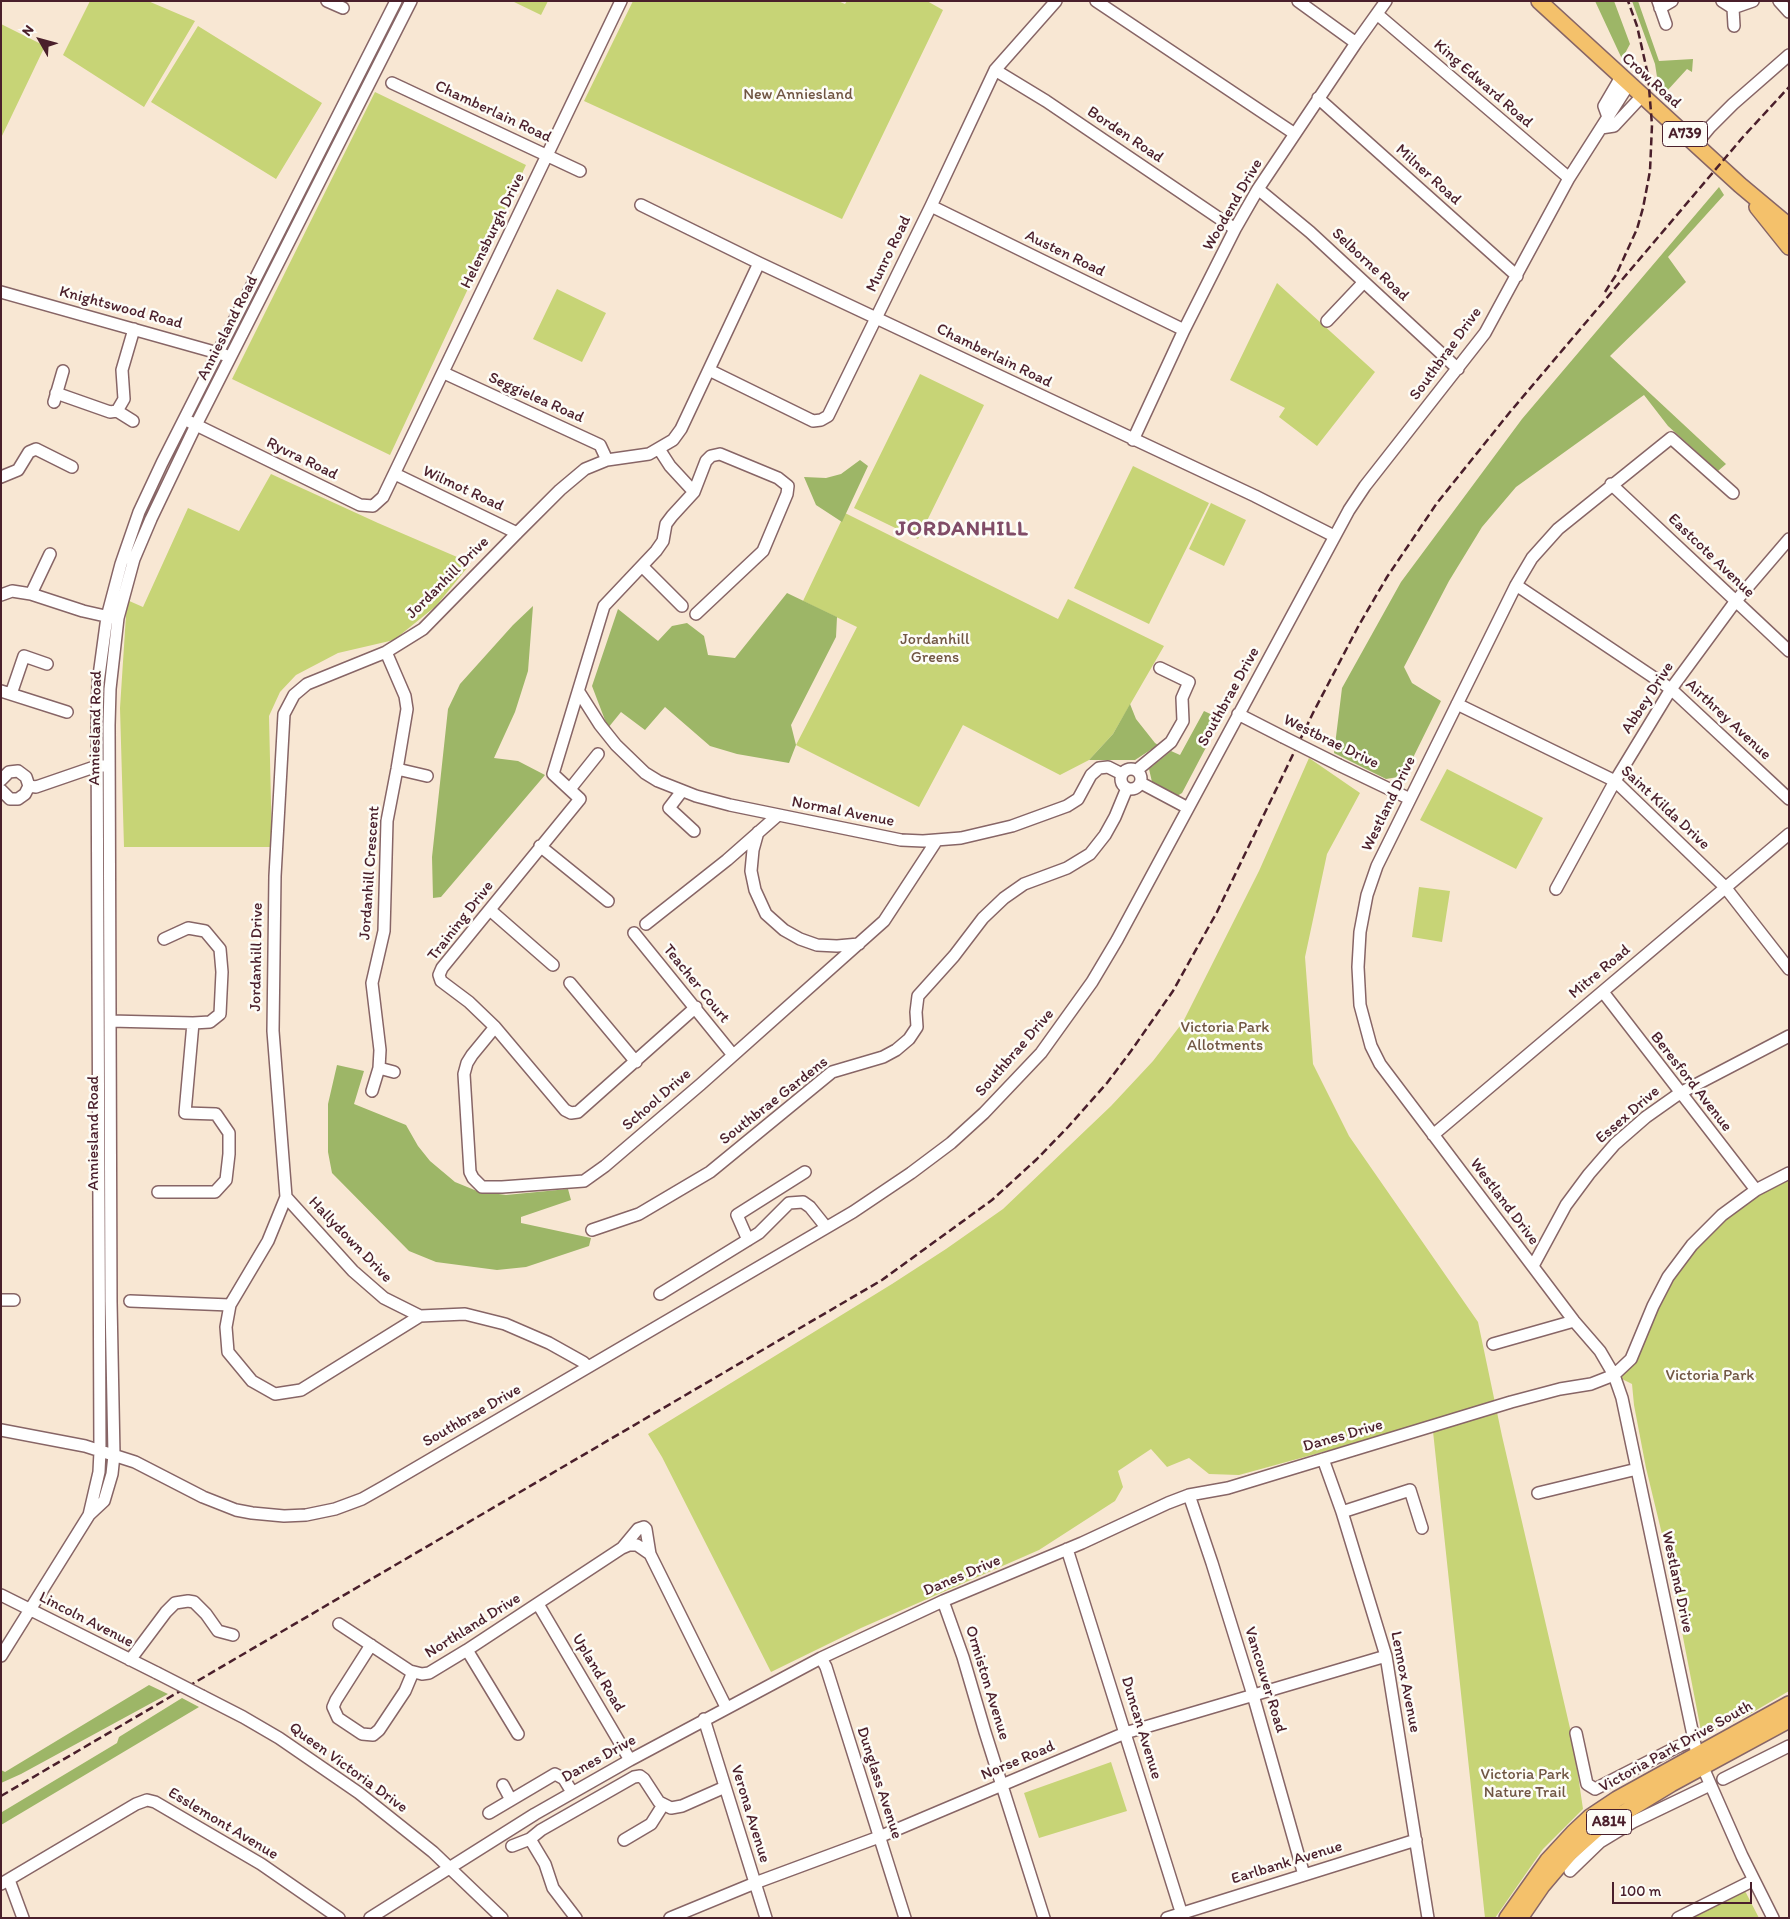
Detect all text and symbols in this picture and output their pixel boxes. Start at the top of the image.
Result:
north arrow [15,15,65,65]
text: N [18,22,37,39]
street label: King Edward Road [1429,36,1537,132]
street label: Crow Road [1617,49,1685,113]
street label: Chamberlain Road [432,77,554,147]
park label: New Anniesland [743,85,853,105]
street label: Borden Road [1083,102,1167,168]
road number: A739 [1662,122,1708,146]
street label: Milner Road [1391,141,1465,209]
street label: Woodend Drive [1199,156,1267,254]
street label: Helensburgh Drive [457,170,529,292]
street label: Munro Road [862,213,916,295]
street label: Selborne Road [1327,224,1413,306]
street label: Austen Road [1022,226,1108,282]
street label: Anniesland Road [193,272,263,384]
street label: Knightswood Road [57,282,185,334]
street label: Southbrae Drive [1406,304,1486,404]
street label: Chamberlain Road [933,320,1055,392]
street label: Seggielea Road [485,368,587,428]
street label: Ryvra Road [263,433,341,485]
street label: Wilmot Road [419,462,507,516]
street label: Eastcote Avenue [1664,510,1758,602]
district label: JORDANHILL [894,517,1030,543]
street label: Jordanhill Drive [403,533,493,623]
park label: Jordanhill Greens [900,630,970,668]
street label: Southbrae Drive [1194,644,1264,750]
street label: Abbey Drive [1618,659,1678,737]
street label: Anniesland Road [85,670,107,786]
street label: Airthrey Avenue [1681,675,1775,765]
street label: Westbrae Drive [1280,711,1382,773]
street label: Westland Drive [1358,753,1420,855]
street label: Saint Kilda Drive [1616,762,1714,854]
street label: Normal Avenue [790,793,896,831]
street label: Jordanhill Crescent [356,805,384,941]
street label: Training Drive [424,877,498,965]
street label: Jordanhill Drive [246,902,268,1012]
street label: Teacher Court [658,941,734,1027]
street label: Mitre Road [1565,941,1635,1003]
street label: Southbrae Drive [972,1005,1058,1101]
park label: Victoria Park Allotments [1181,1018,1269,1056]
street label: Beresford Avenue [1646,1028,1736,1136]
street label: Southbrae Gardens [716,1053,832,1149]
street label: School Drive [619,1065,695,1135]
street label: Anniesland Road [84,1076,104,1190]
street label: Essex Drive [1592,1082,1664,1148]
street label: Westland Drive [1465,1155,1543,1249]
street label: Hallydown Drive [304,1193,396,1287]
park label: Victoria Park [1666,1366,1754,1386]
street label: Southbrae Drive [419,1380,525,1452]
street label: Danes Drive [1301,1415,1385,1457]
street label: Westland Drive [1657,1529,1697,1635]
street label: Danes Drive [920,1551,1004,1601]
street label: Lincoln Avenue [35,1588,137,1652]
street label: Northland Drive [422,1589,524,1663]
street label: Ormiston Avenue [961,1624,1013,1742]
street label: Vancouver Road [1240,1625,1290,1735]
street label: Upland Road [567,1630,629,1716]
street label: Lennox Avenue [1386,1630,1424,1734]
street label: Duncan Avenue [1116,1674,1166,1782]
street label: Victoria Park Drive South [1596,1697,1756,1797]
street label: Queen Victoria Drive [285,1719,411,1817]
street label: Dunglass Avenue [852,1724,906,1842]
street label: Danes Drive [558,1731,640,1787]
street label: Norse Road [978,1737,1058,1785]
street label: Verona Avenue [726,1763,774,1865]
park label: Victoria Park Nature Trail [1481,1765,1569,1803]
street label: Esslemont Avenue [164,1784,282,1864]
road number: A814 [1586,1810,1632,1834]
street label: Earlbank Avenue [1229,1837,1345,1889]
scale bar [1615,1872,1755,1904]
text: 100 m [1620,1882,1661,1900]

